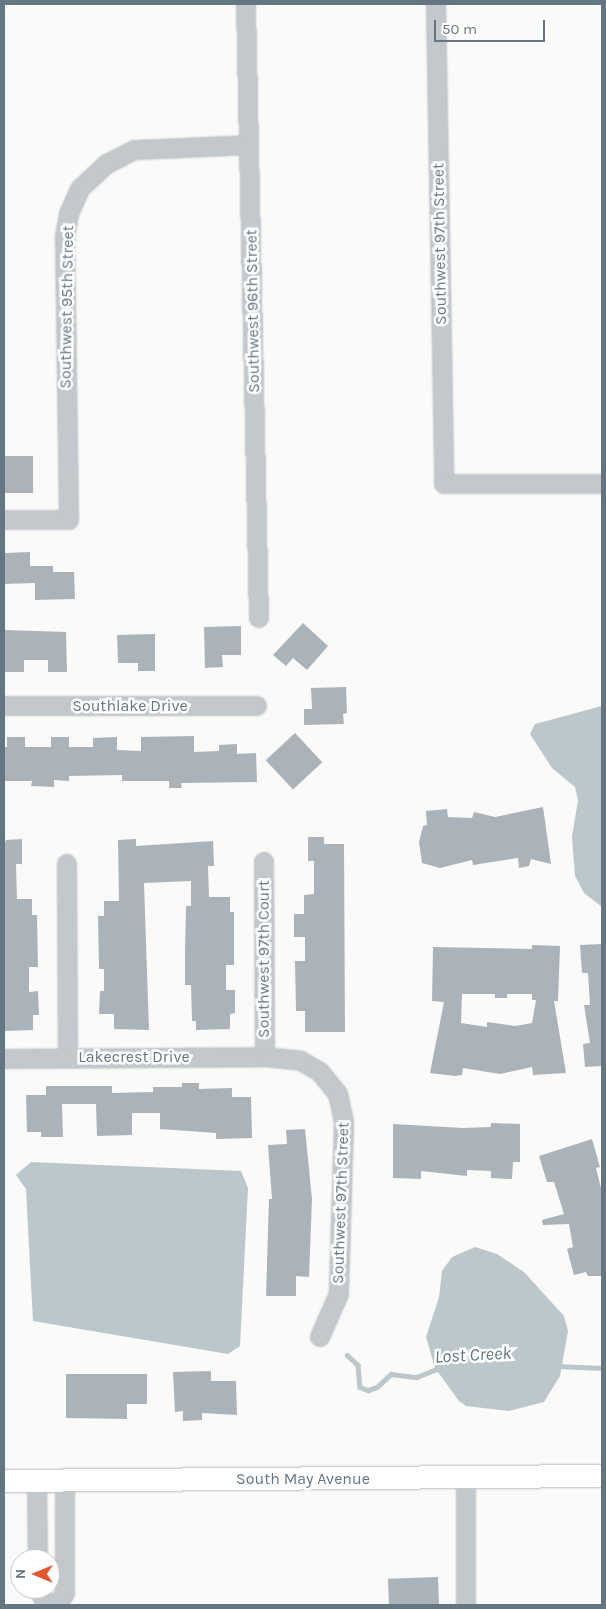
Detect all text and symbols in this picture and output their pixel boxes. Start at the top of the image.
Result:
scale bar [436,10,547,42]
text: 50 m [442,20,477,38]
street label: Southwest 97th Street [429,163,451,325]
street label: Southwest 95th Street [56,225,78,389]
street label: Southwest 96th Street [242,229,264,393]
street label: Southlake Drive [72,696,188,716]
street label: Southwest 97th Court [254,880,274,1038]
street label: Lakecrest Drive [78,1047,190,1067]
street label: Southwest 97th Street [329,1122,353,1284]
water label: Lost Creek [434,1342,512,1368]
street label: South May Avenue [236,1469,370,1489]
north arrow [10,1549,60,1599]
text: N [12,1569,29,1579]

